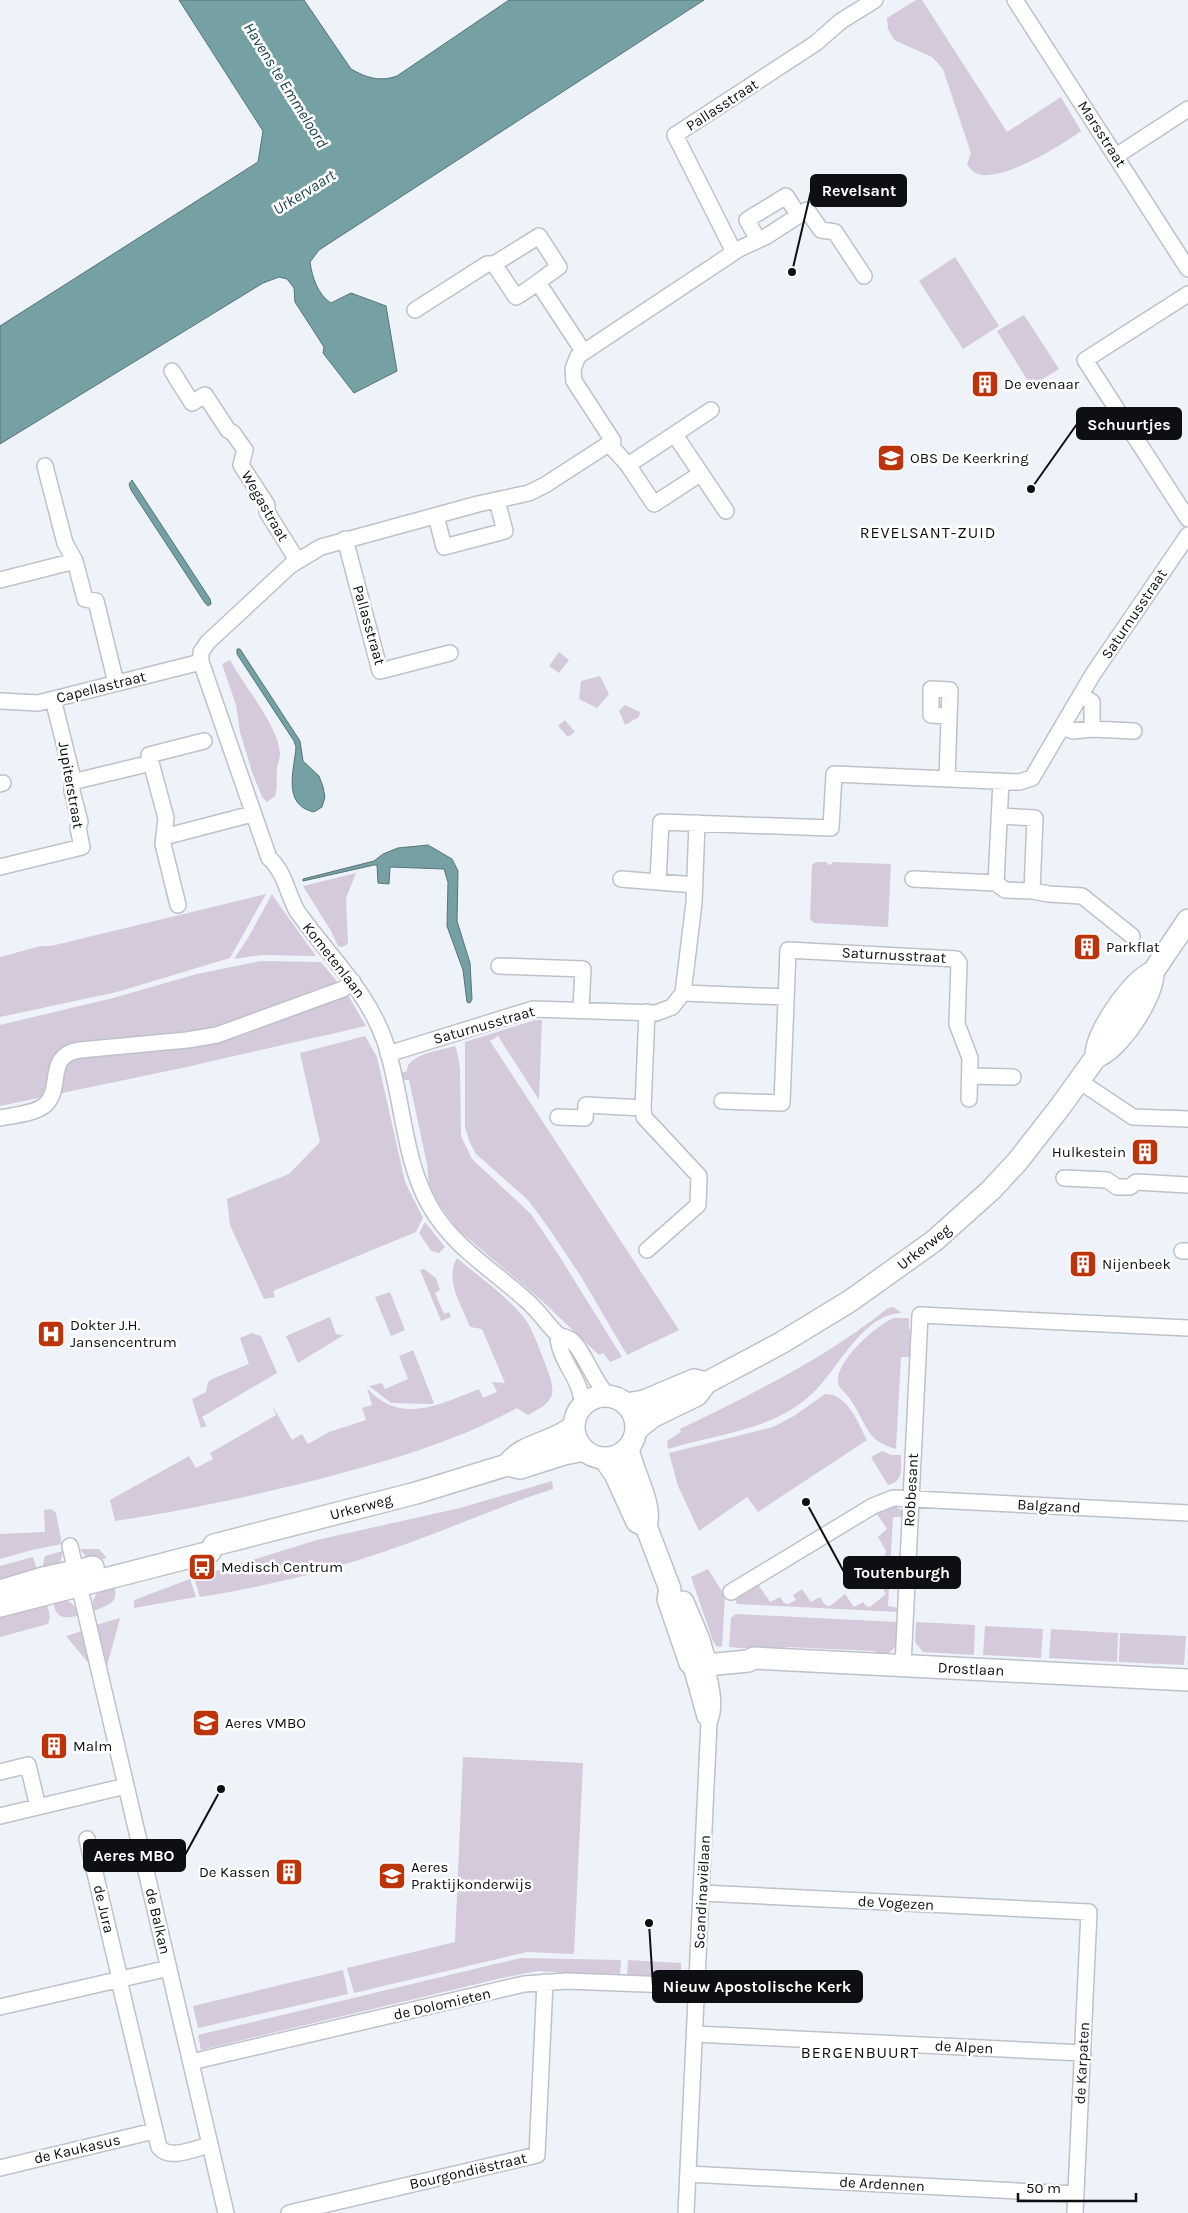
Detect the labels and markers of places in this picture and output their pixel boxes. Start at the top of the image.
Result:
callout: Revelsant [811,175,906,206]
building icon: De evenaar [970,369,1000,399]
place label: De evenaar [1004,375,1080,393]
callout: Schuurtjes [1077,408,1181,439]
school or university icon: OBS De Keerkring [876,443,906,473]
place label: OBS De Keerkring [910,449,1029,467]
building icon: Parkflat [1072,932,1102,962]
place label: Parkflat [1106,938,1160,956]
building icon: Hulkestein [1130,1137,1160,1167]
place label: Hulkestein [1052,1143,1126,1161]
building icon: Nijenbeek [1068,1249,1098,1279]
place label: Nijenbeek [1102,1255,1171,1273]
place label: Dokter J.H. Jansencentrum [70,1316,177,1351]
hospital icon: Dokter J.H. Jansencentrum [36,1319,66,1349]
bus stop icon: Medisch Centrum [187,1552,217,1582]
callout: Toutenburgh [844,1557,960,1588]
place label: Medisch Centrum [221,1558,343,1576]
school or university icon: Aeres VMBO [191,1708,221,1738]
place label: Aeres VMBO [225,1714,306,1732]
building icon: Malm [39,1731,69,1761]
place label: Malm [73,1737,112,1755]
callout: Aeres MBO [84,1840,185,1871]
building icon: De Kassen [274,1857,304,1887]
place label: Aeres Praktijkonderwijs [411,1858,532,1893]
school or university icon: Aeres Praktijkonderwijs [377,1861,407,1891]
place label: De Kassen [199,1863,270,1881]
callout: Nieuw Apostolische Kerk [653,1971,862,2002]

